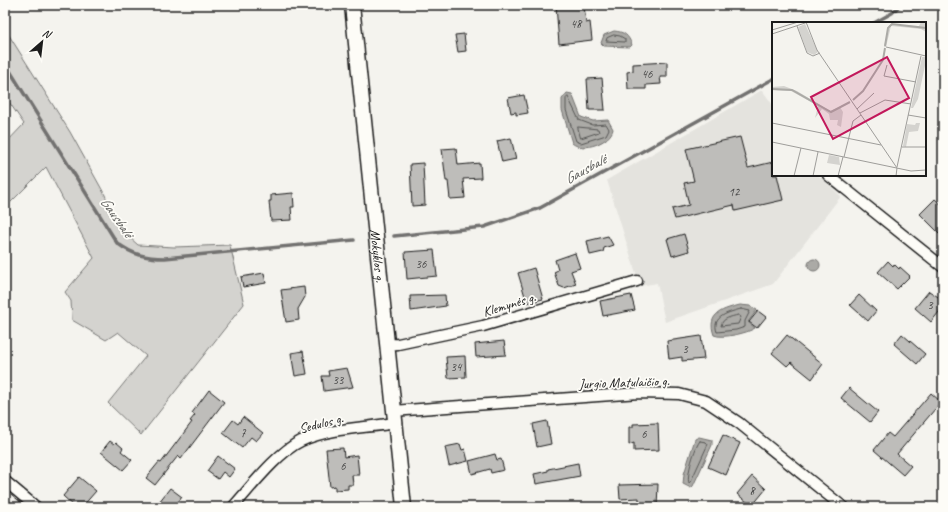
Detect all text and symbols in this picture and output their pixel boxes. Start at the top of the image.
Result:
house number: 48 [571,16,583,32]
north arrow [22,22,62,62]
inset map [772,22,926,176]
text: N [40,25,55,42]
house number: 46 [642,66,653,82]
water label: Gausbalė [561,149,612,189]
house number: 12 [729,184,741,200]
water label: Gausbalė [96,194,139,244]
street label: Mokyklos g. [366,228,389,283]
house number: 36 [416,256,427,272]
street label: Klemynės g. [481,288,538,321]
house number: 3 [927,297,934,313]
house number: 3 [682,341,689,357]
house number: 34 [451,359,463,375]
house number: 33 [333,372,345,388]
street label: Jurgio Matulaičio g. [577,372,670,393]
street label: Sedulos g. [297,410,345,437]
house number: 7 [240,425,246,441]
house number: 6 [641,426,647,442]
house number: 6 [340,458,346,474]
house number: 8 [749,483,756,499]

